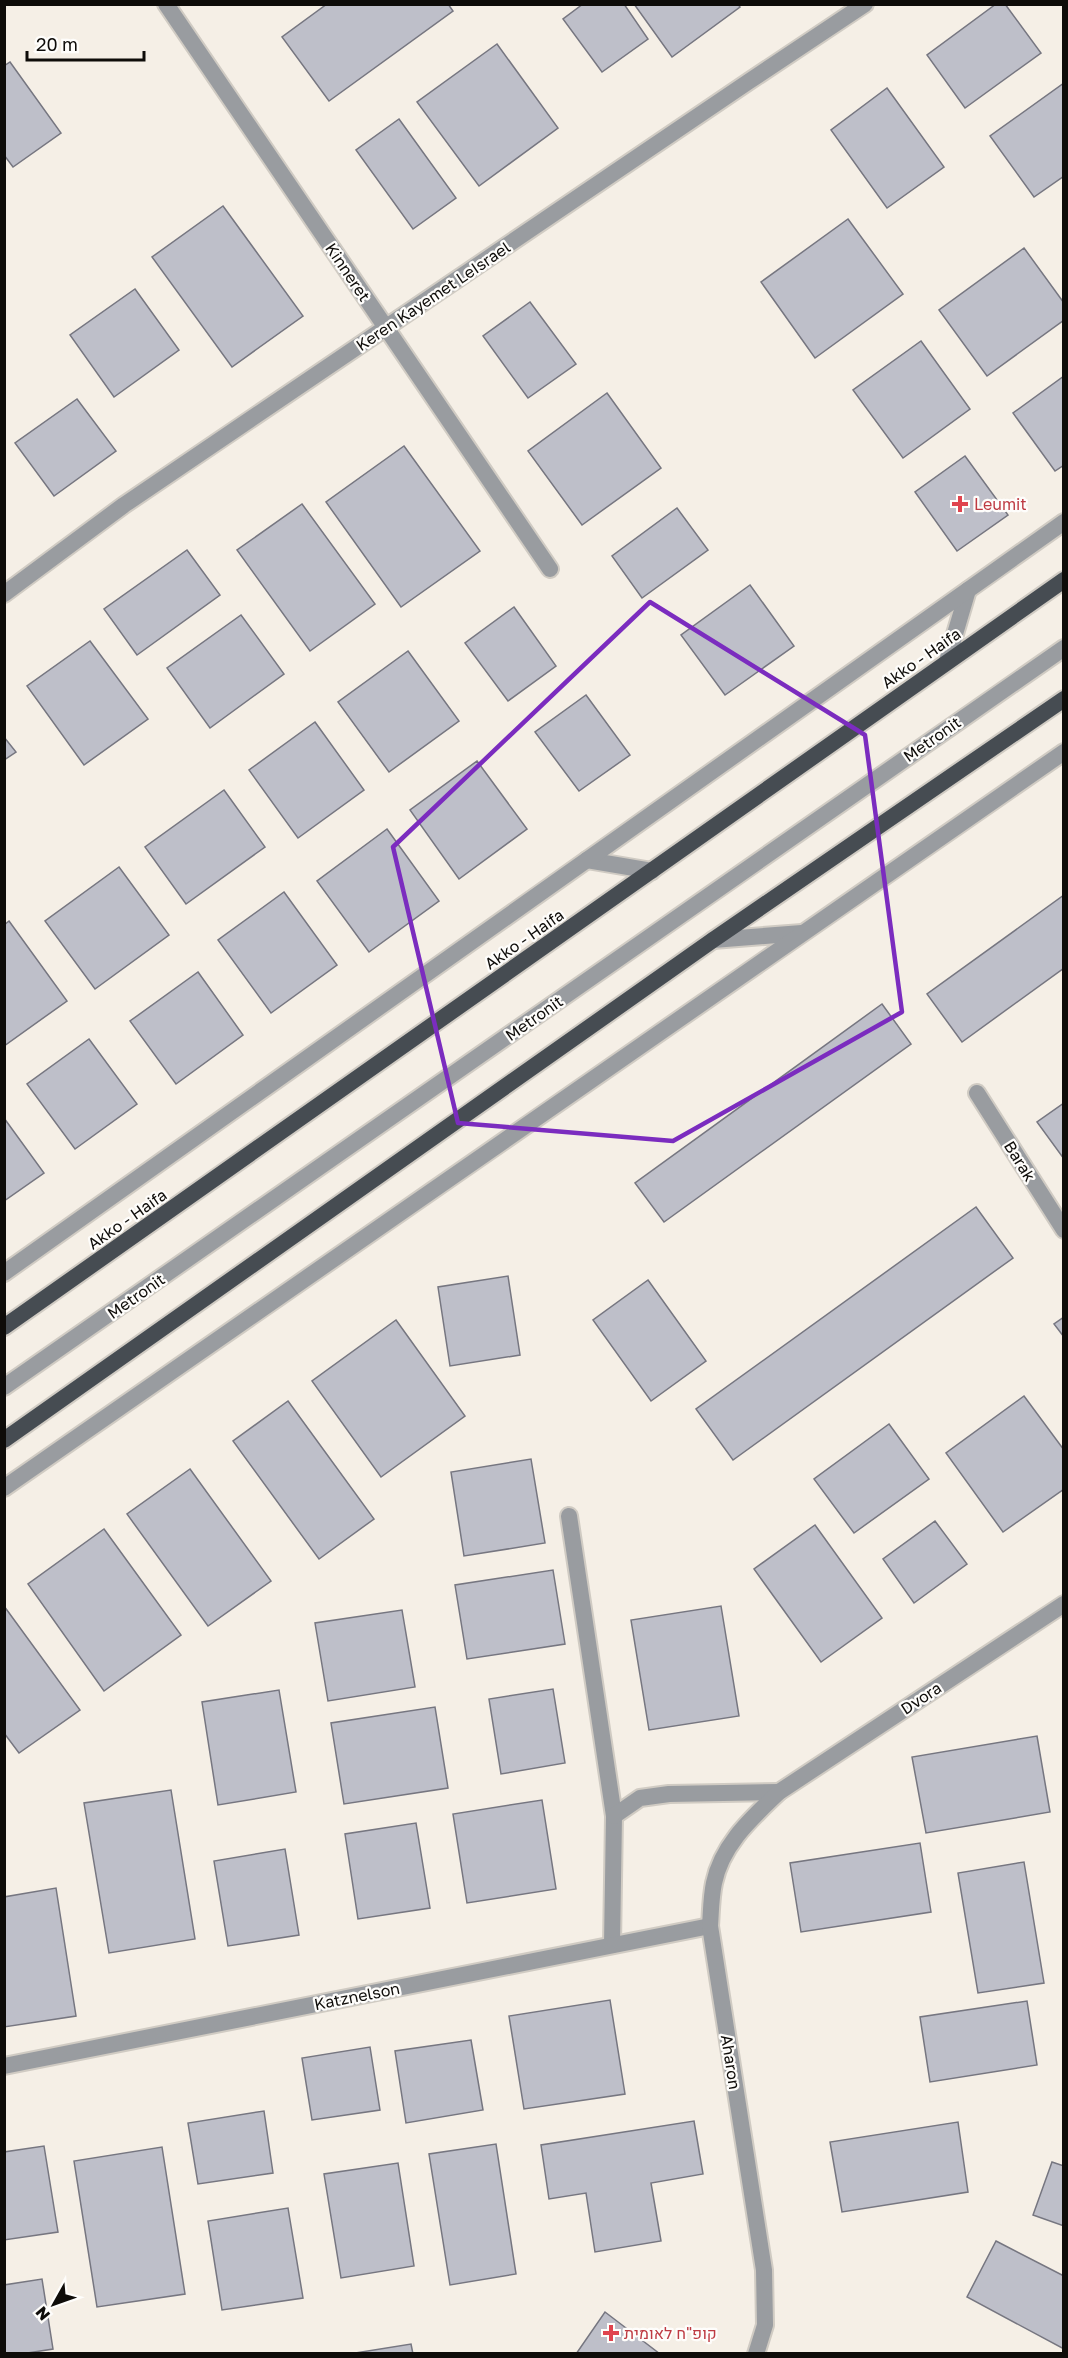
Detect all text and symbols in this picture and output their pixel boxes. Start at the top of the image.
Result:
scale bar [27,24,144,62]
text: 20 m [36,33,78,55]
street label: Keren Kayemet LeIsrael [352,237,514,355]
street label: Kinneret [321,239,375,305]
place label: Leumit [974,494,1027,514]
marker: Leumit [951,495,969,513]
street label: Akko - Haifa [877,623,965,693]
street label: Metronit [899,712,965,766]
street label: Akko - Haifa [480,904,568,974]
street label: Metronit [501,991,567,1045]
street label: Barak [1000,1137,1040,1185]
street label: Akko - Haifa [83,1184,171,1254]
street label: Metronit [103,1269,169,1323]
street label: Dvora [897,1677,945,1719]
street label: Katznelson [312,1978,402,2014]
street label: Aharon [717,2033,745,2091]
north arrow [24,2274,84,2334]
text: N [31,2303,54,2325]
place label: קופ"ח לאומית [624,2323,717,2343]
marker: קופ"ח לאומית [602,2324,620,2342]

